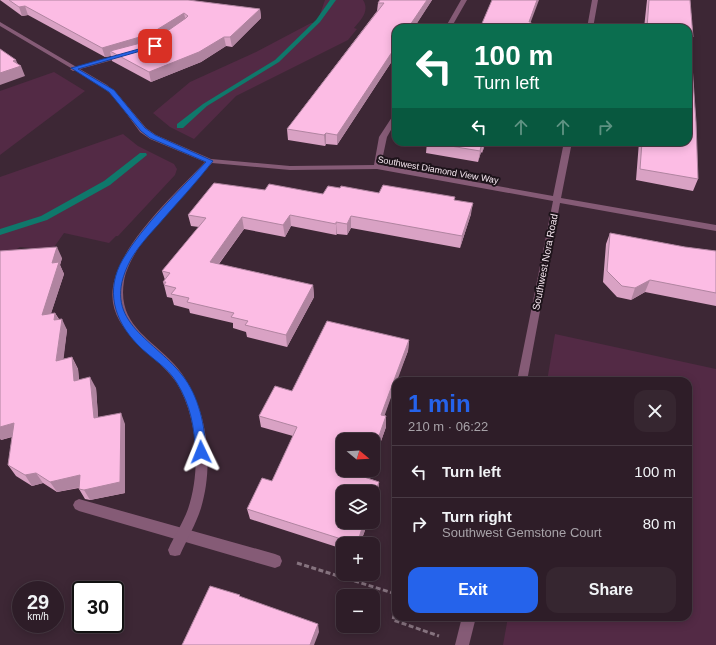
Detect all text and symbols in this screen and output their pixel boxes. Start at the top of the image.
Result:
pin [138,29,172,63]
icon: arrive [144,35,166,57]
icon: left [408,40,460,92]
text: 100 m [474,40,553,71]
text: Turn left [474,73,539,93]
icon: left [468,116,490,138]
icon: ahead [510,116,532,138]
icon: ahead [552,116,574,138]
icon: right [594,116,616,138]
street label: Southwest Diamond View Way [377,154,500,186]
street label: Southwest Nora Road [530,213,560,311]
text: 1 min [408,390,471,417]
button: close [634,390,676,432]
text: 210 m · 06:22 [408,419,488,434]
position arrow [180,431,222,473]
north arrow [336,433,380,477]
map controls [336,433,380,633]
icon: left [408,461,430,483]
text: Turn left [442,463,501,480]
text: 100 m [634,463,676,480]
button: layers [336,485,380,529]
text: Turn right [442,508,512,525]
icon: right [408,513,430,535]
text: 80 m [643,515,676,532]
text: Southwest Gemstone Court [442,525,602,540]
button: + [336,537,380,581]
button: Exit [408,567,538,613]
button: Share [546,567,676,613]
speed limit sign: 30 [72,581,124,633]
button: − [336,589,380,633]
text: 29 [27,591,49,613]
text: km/h [27,611,49,622]

